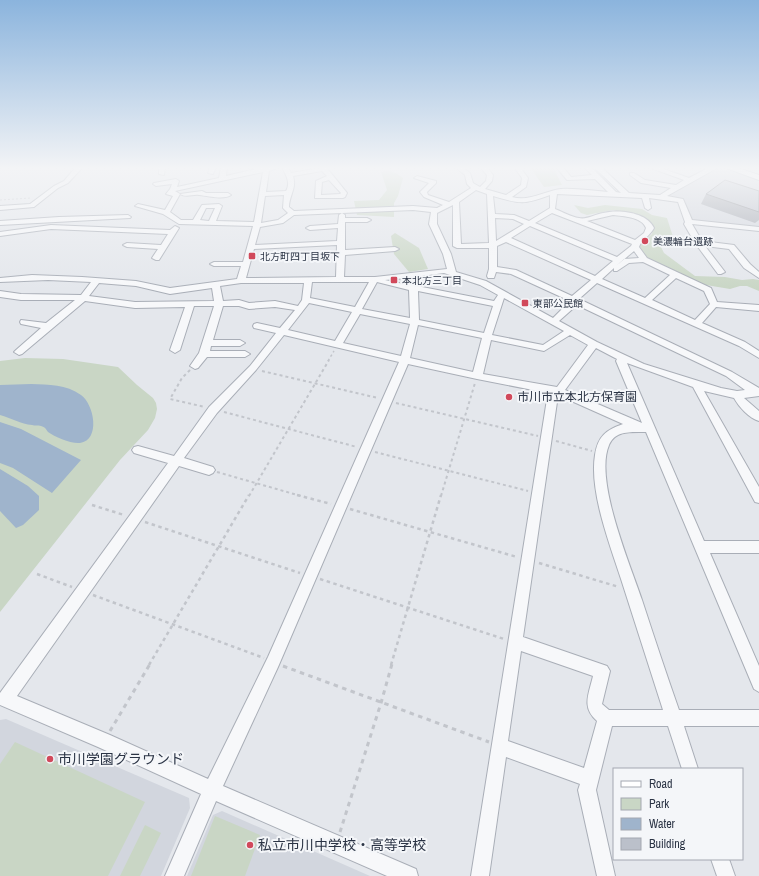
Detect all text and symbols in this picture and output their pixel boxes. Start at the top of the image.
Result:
place label: 美濃輪台遺跡 [653,235,713,248]
marker: 美濃輪台遺跡 [640,236,650,246]
place label: 北方町四丁目坂下 [260,250,340,263]
marker: 北方町四丁目坂下 [247,251,257,261]
place label: 本北方三丁目 [402,274,462,287]
marker: 本北方三丁目 [389,275,399,285]
place label: 東部公民館 [533,297,583,310]
marker: 東部公民館 [520,298,530,308]
place label: 市川市立本北方保育園 [517,389,637,405]
marker: 市川市立本北方保育園 [504,392,514,402]
place label: 市川学園グラウンド [58,750,184,768]
marker: 市川学園グラウンド [45,754,55,764]
legend [613,768,743,860]
text: Road [649,776,673,792]
text: Park [649,796,669,812]
text: Water [649,816,676,832]
place label: 私立市川中学校・高等学校 [258,836,426,854]
text: Building [649,836,686,852]
marker: 私立市川中学校・高等学校 [245,840,255,850]

